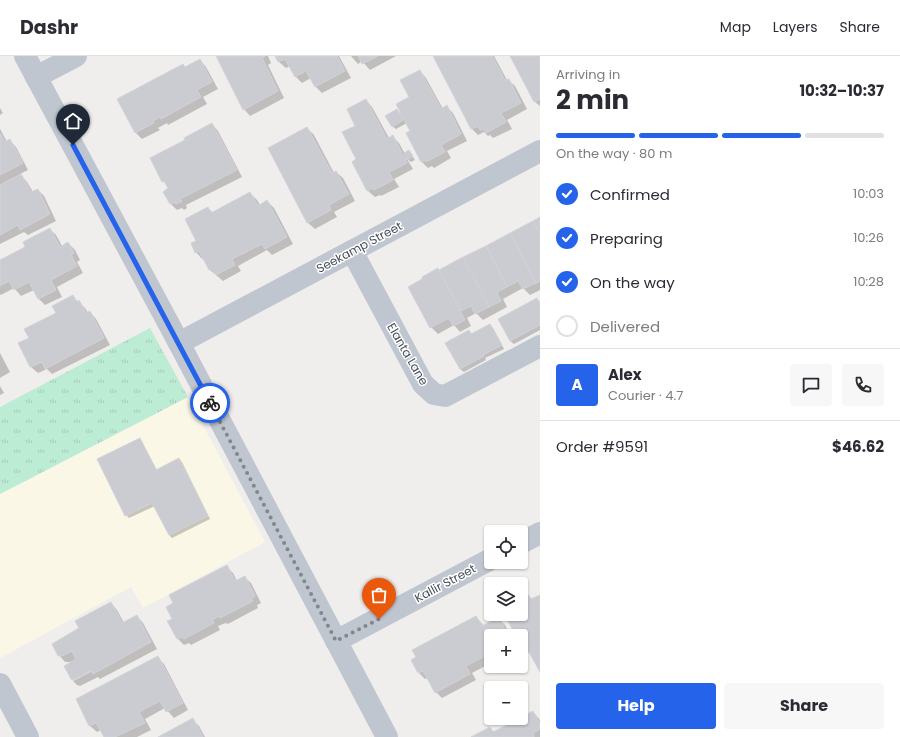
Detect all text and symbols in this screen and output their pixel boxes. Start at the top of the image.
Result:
text: Dashr [20,14,78,41]
text: Map [720,17,751,37]
text: Layers [773,17,817,37]
text: Share [839,17,880,37]
text: Arriving in [556,65,620,84]
text: 10:32–10:37 [799,80,884,101]
text: 2 min [556,82,629,118]
pin [56,104,90,145]
icon: home [62,110,84,132]
text: On the way · 80 m [556,144,672,163]
icon: check [556,183,578,205]
text: Confirmed [590,184,670,205]
text: 10:03 [853,184,884,203]
street label: Seekamp Street [313,217,405,277]
icon: check [556,227,578,249]
text: Preparing [590,228,663,249]
text: 10:26 [853,228,884,247]
icon: check [556,271,578,293]
text: On the way [590,272,675,293]
text: 10:28 [853,272,884,291]
text: Delivered [590,316,660,337]
street label: Elanta Lane [383,320,433,388]
text: Alex [608,364,642,385]
button: chat [790,364,832,406]
button: phone [842,364,884,406]
text: A [571,374,583,395]
courier [190,383,230,423]
text: Courier · 4.7 [608,386,683,405]
icon: bike [199,392,221,414]
text: Order #9591 [556,436,648,457]
text: $46.62 [832,436,884,457]
map controls [484,525,528,725]
button: locate [484,525,528,569]
street label: Kallir Street [411,560,479,606]
button: layers [484,577,528,621]
pin [362,578,396,619]
icon: bag [368,584,390,606]
button: + [484,629,528,673]
button: − [484,681,528,725]
button: Help [556,683,716,729]
button: Share [724,683,884,729]

